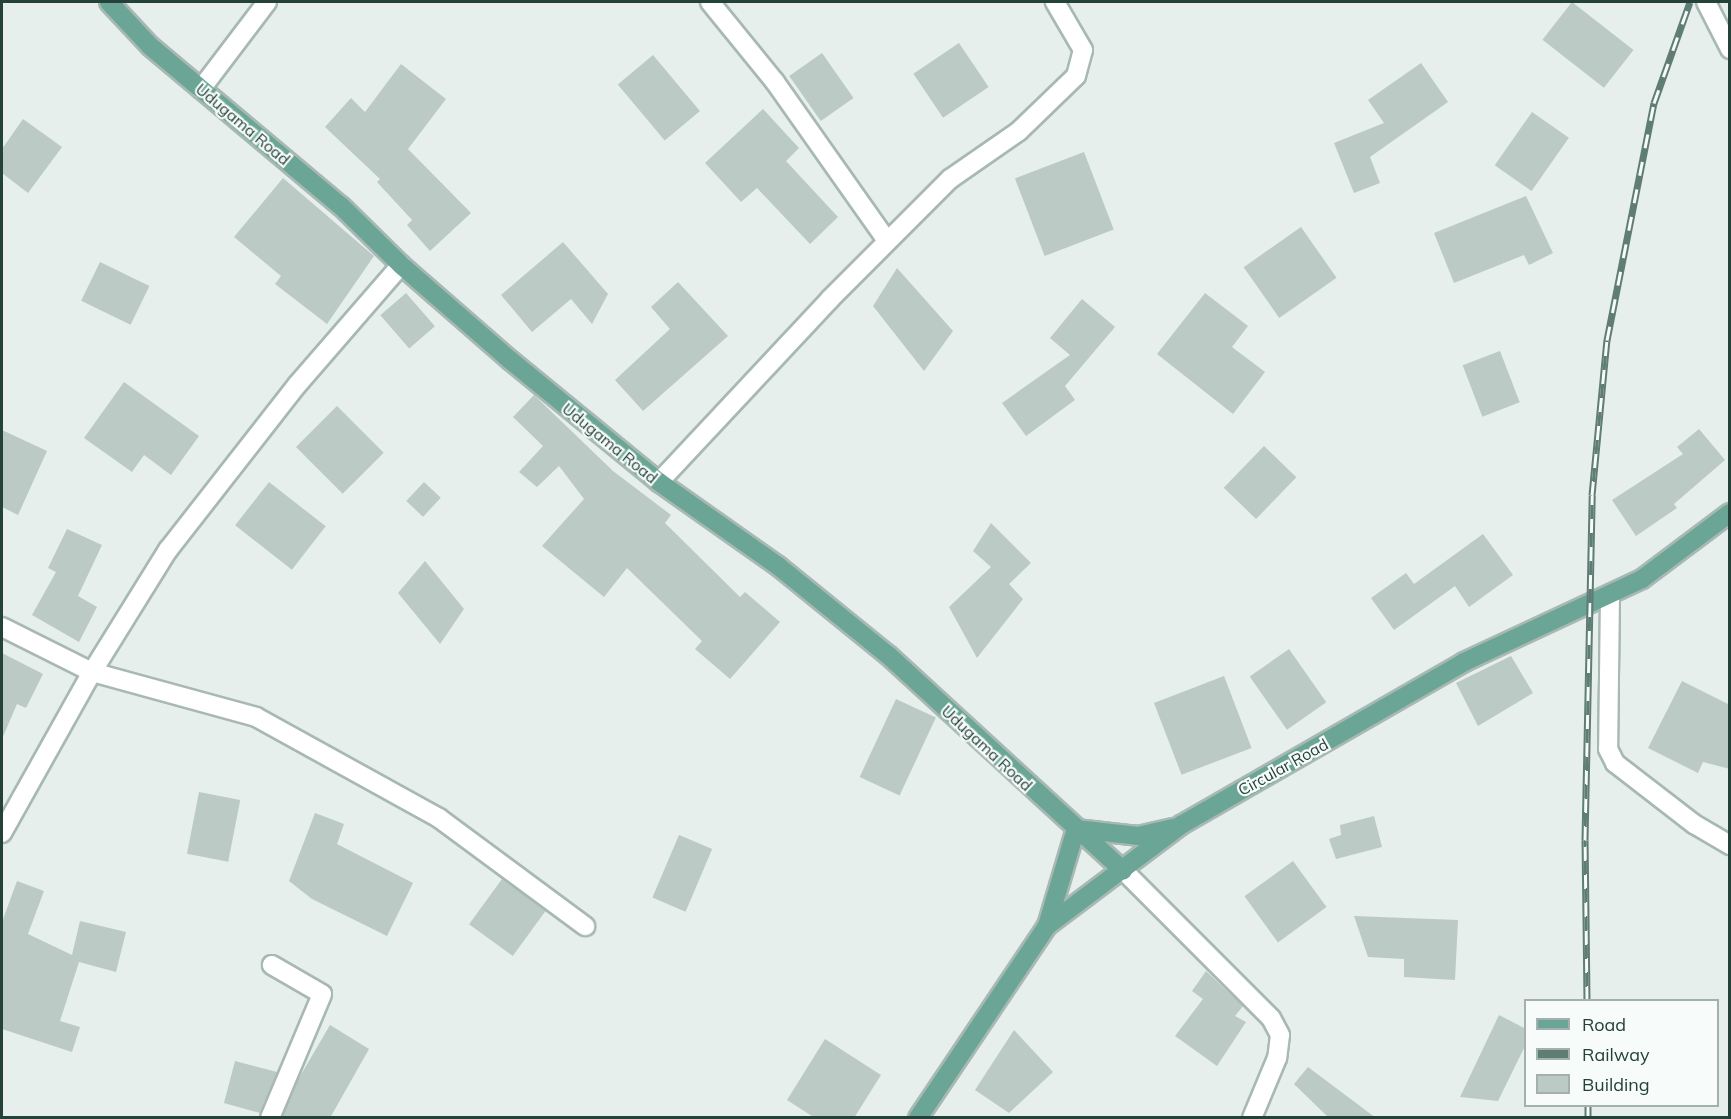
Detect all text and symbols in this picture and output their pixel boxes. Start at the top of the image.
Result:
street label: Udugama Road [192,79,294,169]
street label: Udugama Road [559,399,661,487]
street label: Udugama Road [938,701,1036,795]
street label: Circular Road [1235,734,1331,800]
legend [1524,999,1719,1107]
text: Road [1582,1013,1626,1036]
text: Railway [1582,1043,1650,1066]
text: Building [1582,1073,1650,1096]

